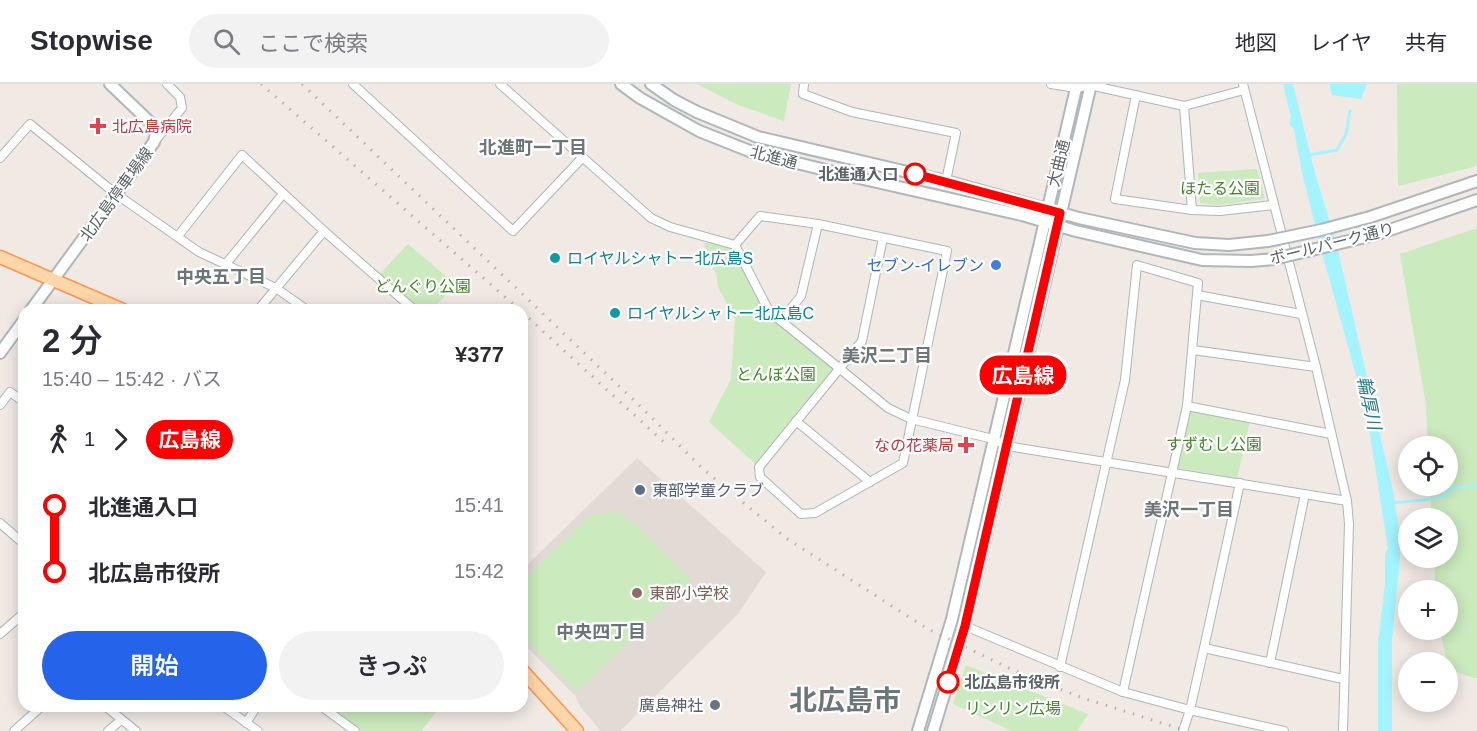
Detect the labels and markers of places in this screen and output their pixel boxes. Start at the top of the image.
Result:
marker: 北広島病院 [89,117,107,135]
place label: 北広島病院 [112,118,192,135]
marker: 北進通入口 [904,163,926,185]
place label: 北進通入口 [818,166,898,183]
place label: ロイヤルシャトー北広島S [567,250,753,267]
marker: ロイヤルシャトー北広島S [548,251,562,265]
place label: セブン-イレブン [867,257,984,274]
marker: セブン-イレブン [989,258,1003,272]
place label: ロイヤルシャトー北広島C [627,305,814,322]
marker: ロイヤルシャトー北広島C [608,306,622,320]
place label: なの花薬局 [874,437,954,454]
marker: なの花薬局 [959,438,973,452]
place label: 東部学童クラブ [652,482,764,499]
marker: 東部学童クラブ [633,483,647,497]
place label: 東部小学校 [649,585,729,602]
marker: 東部小学校 [630,586,644,600]
marker: 北広島市役所 [937,671,959,693]
place label: 北広島市役所 [964,674,1060,691]
place label: 廣島神社 [639,697,703,714]
marker: 廣島神社 [708,698,722,712]

